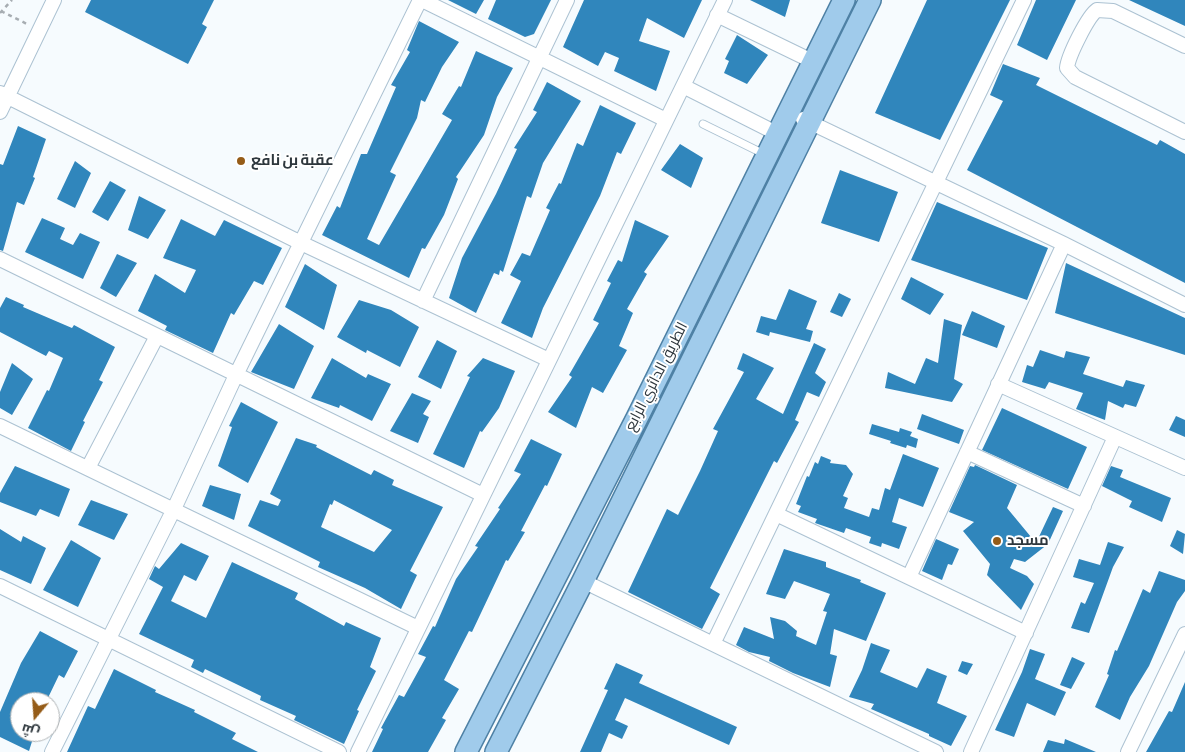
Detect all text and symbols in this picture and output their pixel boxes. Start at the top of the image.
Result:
place label: عقبة بن نافع [251,152,334,170]
marker: عقبة بن نافع [235,155,247,167]
street label: الطريق الدائري الرابع [622,320,692,434]
place label: مسجد [1007,532,1049,550]
marker: مسجد [991,535,1003,547]
north arrow [10,692,60,742]
text: ش [19,720,42,742]

